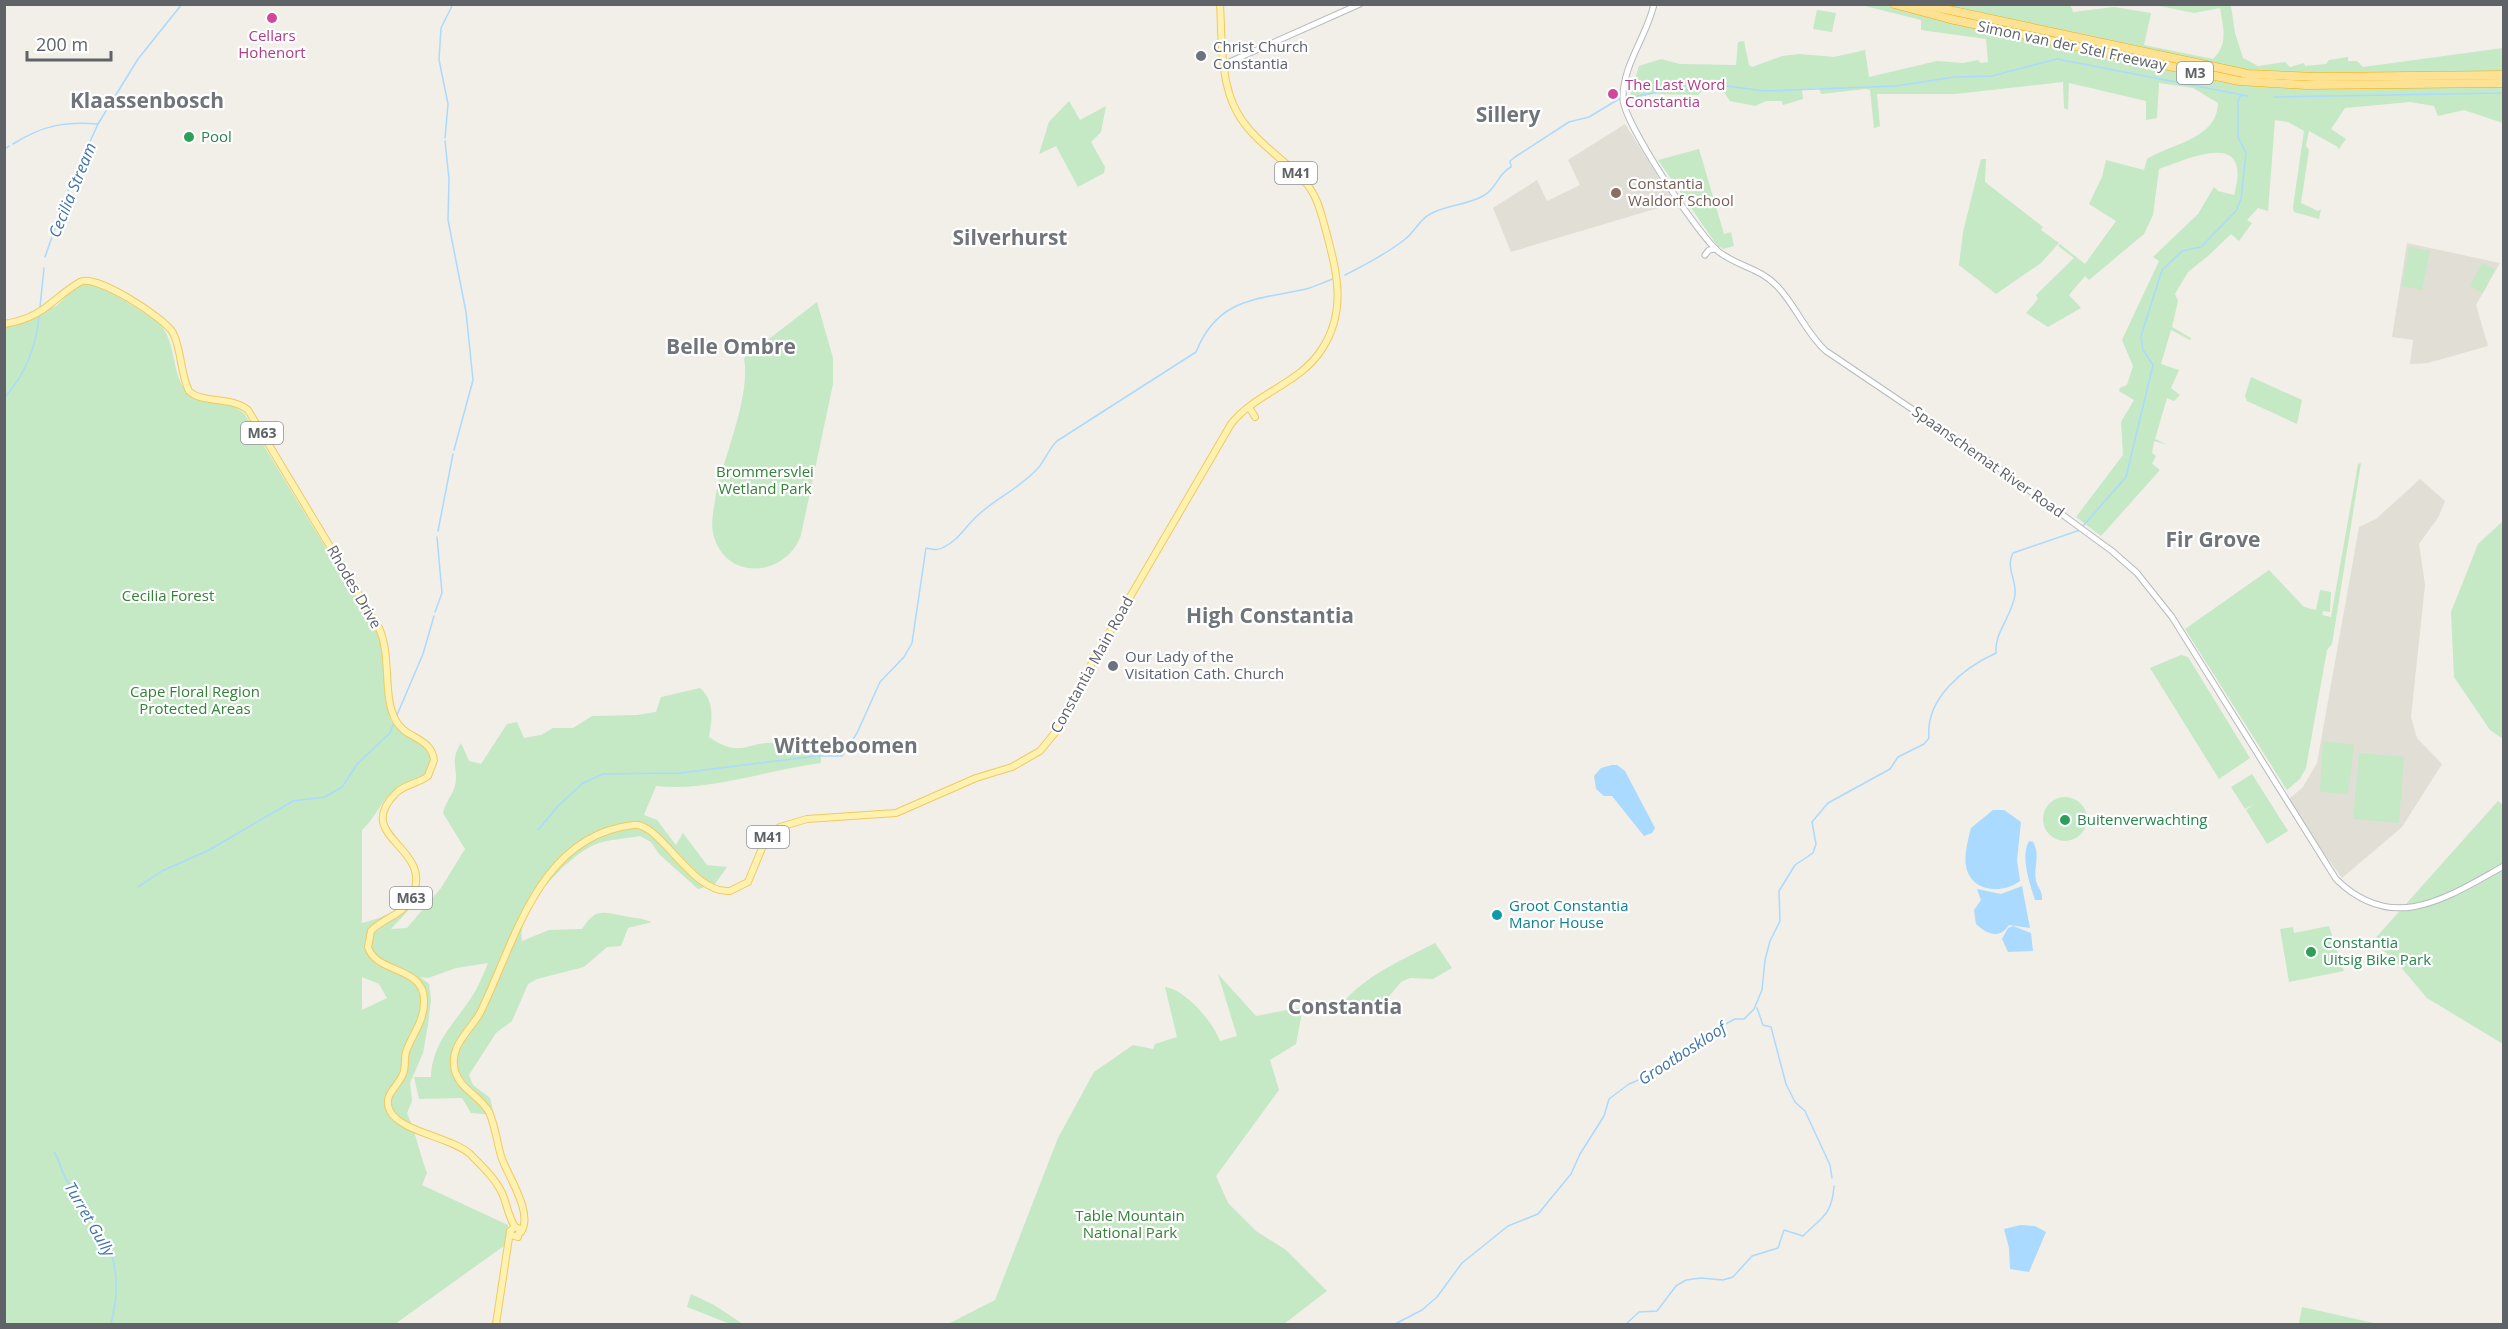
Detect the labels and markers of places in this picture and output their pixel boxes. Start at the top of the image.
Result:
marker: Cellars Hohenort [265,11,279,25]
place label: Cellars Hohenort [238,25,306,62]
place label: Christ Church Constantia [1213,36,1308,73]
marker: Christ Church Constantia [1194,49,1208,63]
place label: The Last Word Constantia [1625,74,1726,111]
marker: The Last Word Constantia [1606,87,1620,101]
place label: Pool [201,126,232,146]
marker: Pool [182,130,196,144]
place label: Constantia Waldorf School [1628,173,1734,210]
marker: Constantia Waldorf School [1609,186,1623,200]
place label: Our Lady of the Visitation Cath. Church [1125,646,1284,683]
marker: Our Lady of the Visitation Cath. Church [1106,659,1120,673]
place label: Buitenverwachting [2077,809,2208,829]
marker: Buitenverwachting [2058,813,2072,827]
place label: Groot Constantia Manor House [1509,895,1629,932]
marker: Groot Constantia Manor House [1490,908,1504,922]
place label: Constantia Uitsig Bike Park [2323,932,2431,969]
marker: Constantia Uitsig Bike Park [2304,945,2318,959]

